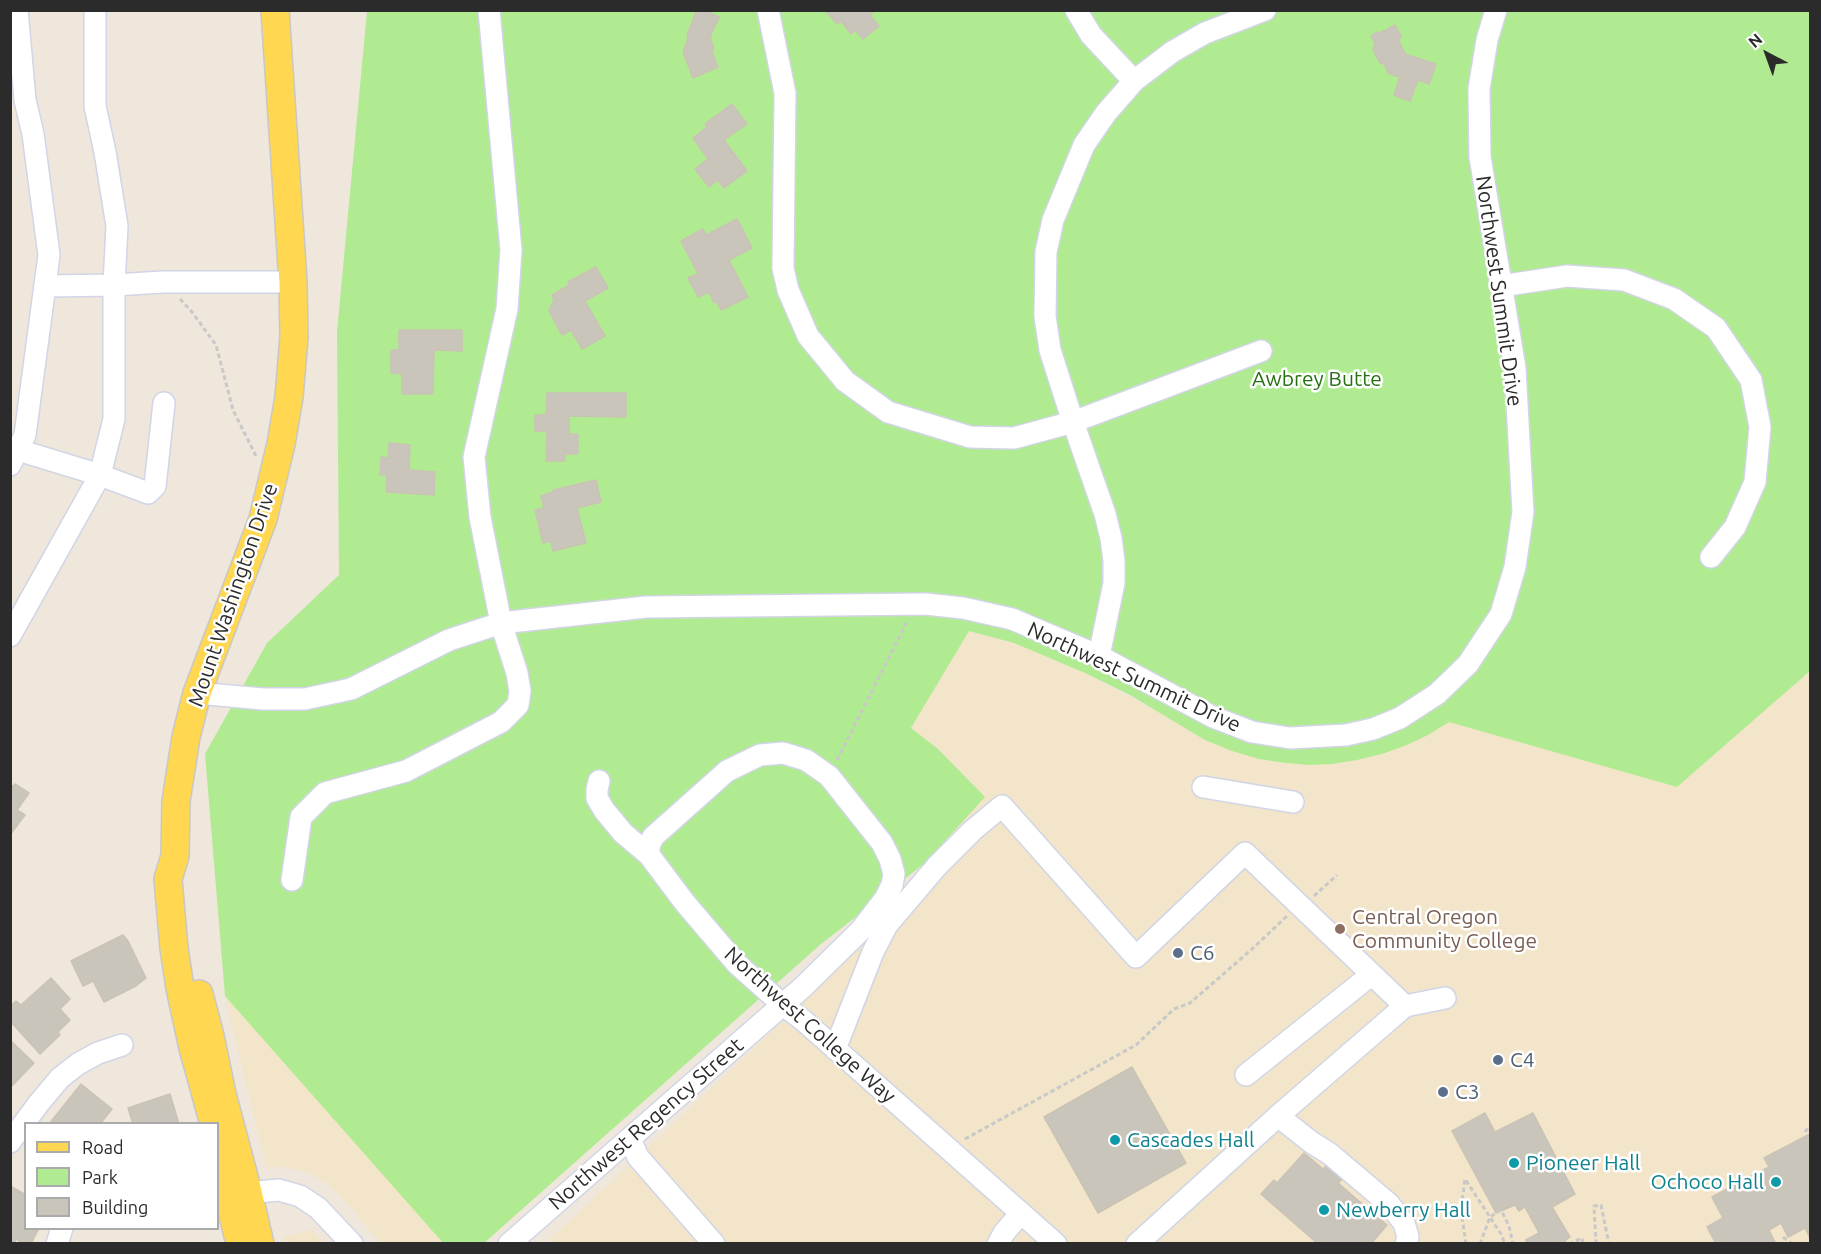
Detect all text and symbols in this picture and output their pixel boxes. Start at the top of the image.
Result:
north arrow [1737,24,1797,84]
text: N [1745,30,1766,51]
street label: Northwest Summit Drive [1470,174,1528,408]
park label: Awbrey Butte [1252,366,1382,392]
street label: Mount Washington Drive [183,480,283,710]
street label: Northwest Summit Drive [1023,616,1245,738]
place label: Central Oregon Community College [1352,904,1537,954]
marker: Central Oregon Community College [1333,922,1347,936]
place label: C6 [1190,940,1215,966]
street label: Northwest College Way [719,941,901,1109]
marker: C6 [1171,946,1185,960]
street label: Northwest Regency Street [544,1033,748,1215]
place label: C4 [1510,1047,1535,1073]
marker: C4 [1491,1053,1505,1067]
place label: C3 [1455,1079,1480,1105]
marker: C3 [1436,1085,1450,1099]
legend [24,1122,219,1230]
place label: Cascades Hall [1127,1127,1255,1153]
marker: Cascades Hall [1108,1133,1122,1147]
text: Road [82,1137,124,1157]
place label: Pioneer Hall [1526,1150,1640,1176]
marker: Pioneer Hall [1507,1156,1521,1170]
text: Park [82,1167,118,1187]
place label: Ochoco Hall [1650,1169,1764,1195]
marker: Ochoco Hall [1769,1175,1783,1189]
text: Building [82,1197,148,1217]
place label: Newberry Hall [1336,1197,1471,1223]
marker: Newberry Hall [1317,1203,1331,1217]

